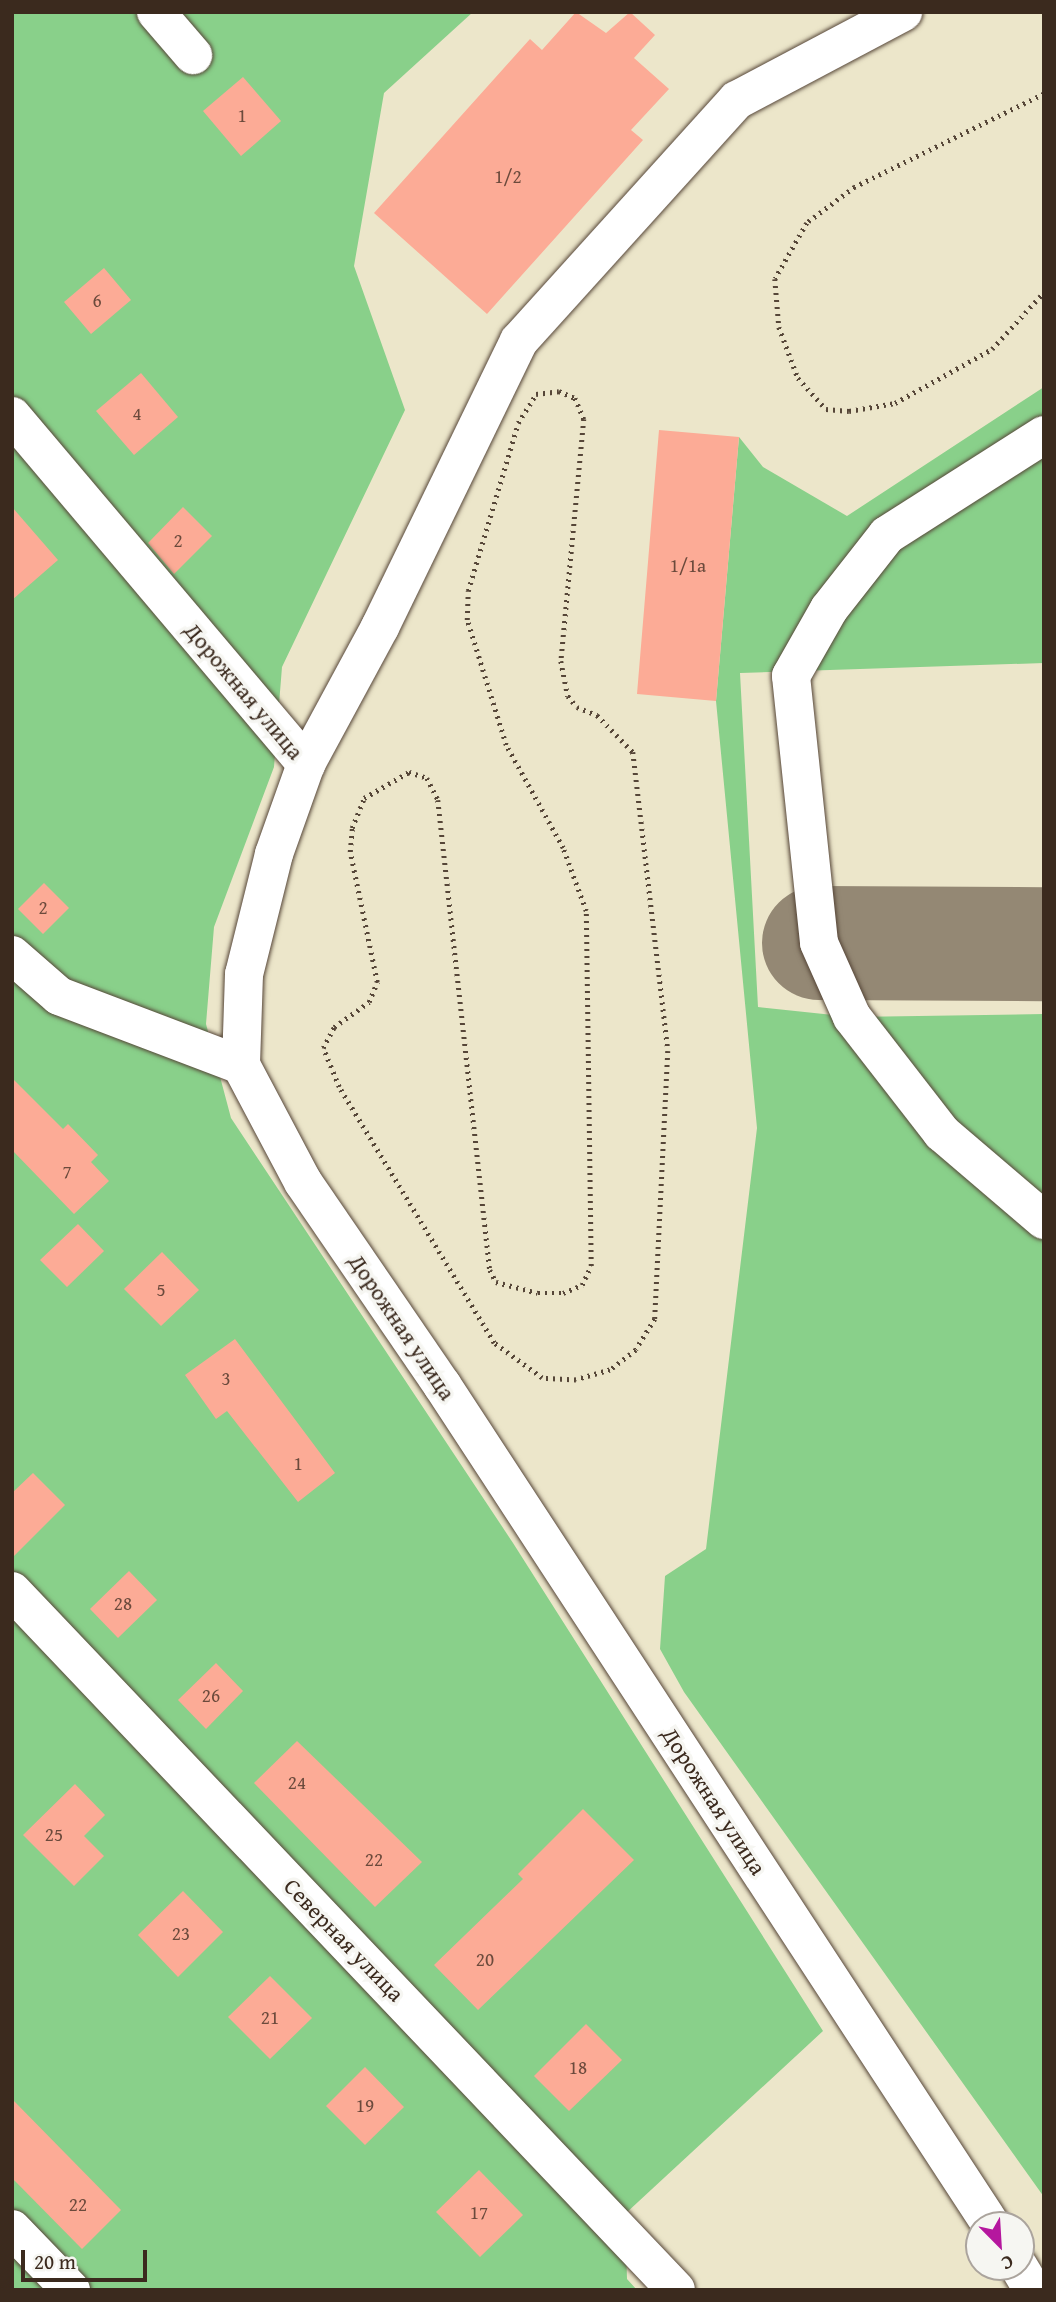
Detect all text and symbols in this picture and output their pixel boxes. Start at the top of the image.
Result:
house number: 1 [237,105,247,127]
house number: 1/2 [494,166,522,188]
house number: 6 [92,290,102,312]
house number: 4 [132,403,142,425]
house number: 2 [173,530,183,552]
house number: 1/1а [670,555,706,577]
street label: Дорожная улица [179,617,309,765]
house number: 2 [38,897,48,919]
house number: 7 [62,1161,72,1183]
street label: Дорожная улица [343,1249,461,1405]
house number: 5 [156,1279,166,1301]
house number: 3 [221,1368,231,1390]
house number: 1 [293,1453,303,1475]
house number: 28 [114,1593,132,1615]
house number: 26 [202,1685,220,1707]
street label: Дорожная улица [656,1722,772,1880]
house number: 24 [288,1772,306,1794]
house number: 25 [45,1824,63,1846]
house number: 22 [365,1849,383,1871]
street label: Северная улица [278,1873,410,2007]
house number: 23 [172,1923,190,1945]
house number: 20 [476,1949,494,1971]
house number: 21 [261,2007,279,2029]
house number: 18 [569,2057,587,2079]
house number: 19 [356,2095,374,2117]
house number: 22 [69,2194,87,2216]
house number: 17 [470,2202,488,2224]
north arrow [965,2211,1035,2281]
scale bar [24,2236,150,2280]
text: 20 m [34,2246,76,2277]
text: С [997,2248,1018,2278]

